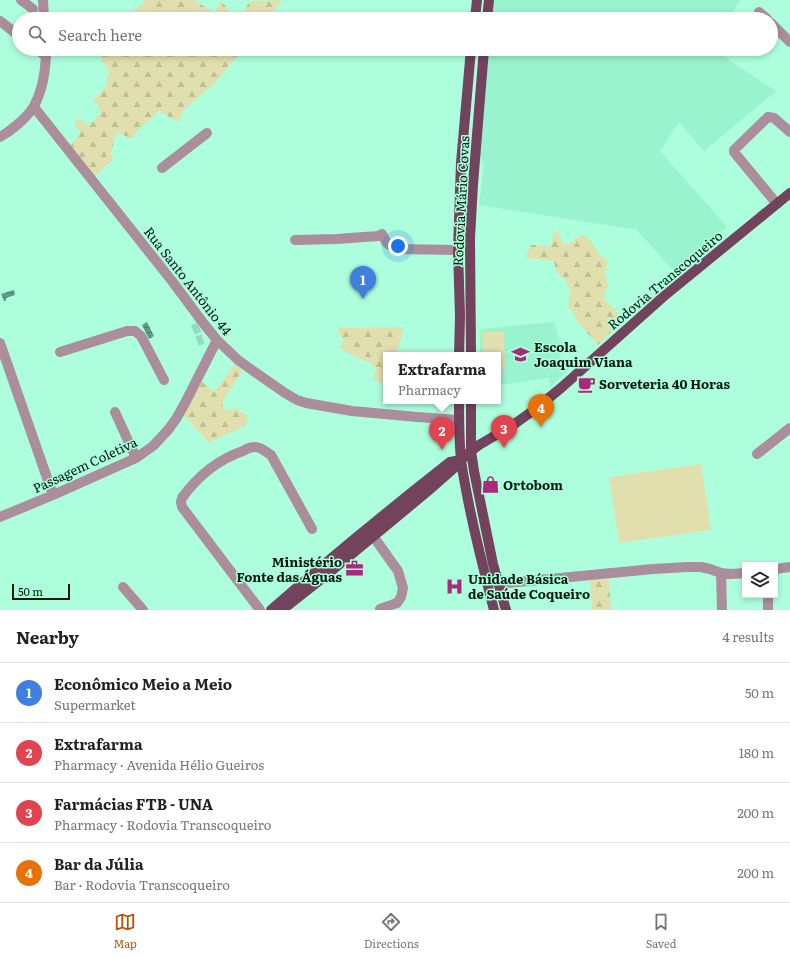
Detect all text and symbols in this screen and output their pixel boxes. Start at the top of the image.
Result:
search box [12,12,778,56]
icon: search [26,23,48,45]
text: Search here [58,23,142,46]
street label: Rodovia Mário Covas [448,135,473,267]
street label: Rua Santo Antônio 44 [140,223,237,339]
street label: Rodovia Transcoqueiro [603,226,727,333]
your location [388,236,408,256]
pin: 1 [350,266,376,299]
place label: Escola Joaquim Viana [534,337,633,371]
school or university icon: Escola Joaquim Viana [511,344,531,364]
popup [383,352,501,404]
text: Extrafarma [398,357,486,380]
cafe icon: Sorveteria 40 Horas [576,374,596,394]
place label: Sorveteria 40 Horas [599,374,730,393]
text: Pharmacy [398,380,461,399]
pin: 4 [528,394,554,427]
pin: 3 [491,415,517,448]
pin: 2 [429,417,455,450]
street label: Passagem Coletiva [29,432,140,497]
shop icon: Ortobom [480,475,500,495]
place label: Ortobom [503,475,563,494]
place label: Ministério Fonte das Águas [237,552,343,586]
office icon: Ministério Fonte das Águas [345,559,365,579]
map controls [742,562,778,598]
button: layers [742,562,778,598]
place label: Unidade Básica de Saúde Coqueiro [468,569,590,603]
hospital icon: Unidade Básica de Saúde Coqueiro [445,576,465,596]
scale bar [12,582,70,601]
text: 50 m [18,583,43,599]
text: Nearby [16,624,79,649]
text: 4 results [723,627,774,646]
text: Econômico Meio a Meio [54,672,232,695]
text: 1 [26,683,32,702]
text: 50 m [745,683,774,702]
text: Supermarket [54,695,136,714]
text: Extrafarma [54,732,143,755]
text: 2 [26,743,32,762]
text: 180 m [739,743,774,762]
text: Pharmacy · Avenida Hélio Gueiros [54,755,264,774]
text: Farmácias FTB - UNA [54,792,213,815]
text: 3 [25,803,33,822]
text: 200 m [737,803,774,822]
text: Pharmacy · Rodovia Transcoqueiro [54,815,271,834]
text: Bar da Júlia [54,852,144,875]
text: 4 [25,863,33,882]
text: 200 m [737,863,774,882]
text: Bar · Rodovia Transcoqueiro [54,875,230,894]
tab: Map [113,911,137,951]
tab: Directions [364,911,419,951]
tab: Saved [646,911,676,951]

